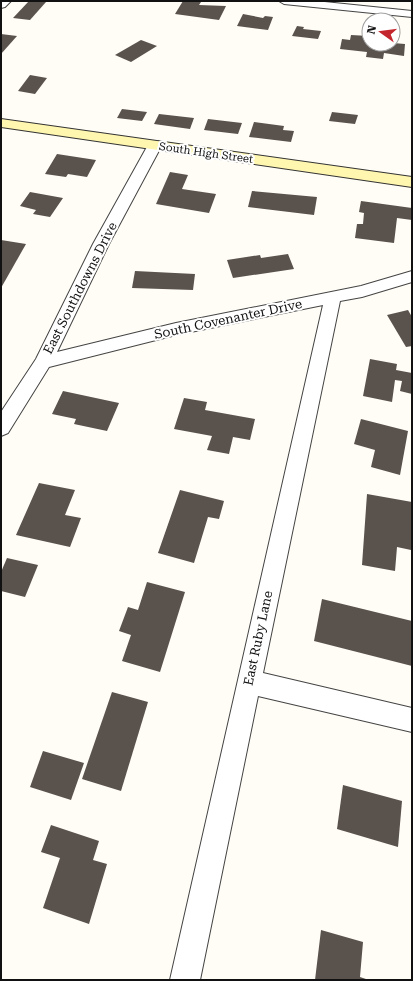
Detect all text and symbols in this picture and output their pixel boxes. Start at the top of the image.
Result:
north arrow [361,12,401,52]
text: N [364,24,379,35]
street label: South High Street [158,140,254,166]
street label: East Southdowns Drive [40,220,120,356]
street label: South Covenanter Drive [153,296,303,342]
street label: East Ruby Lane [241,589,275,687]

